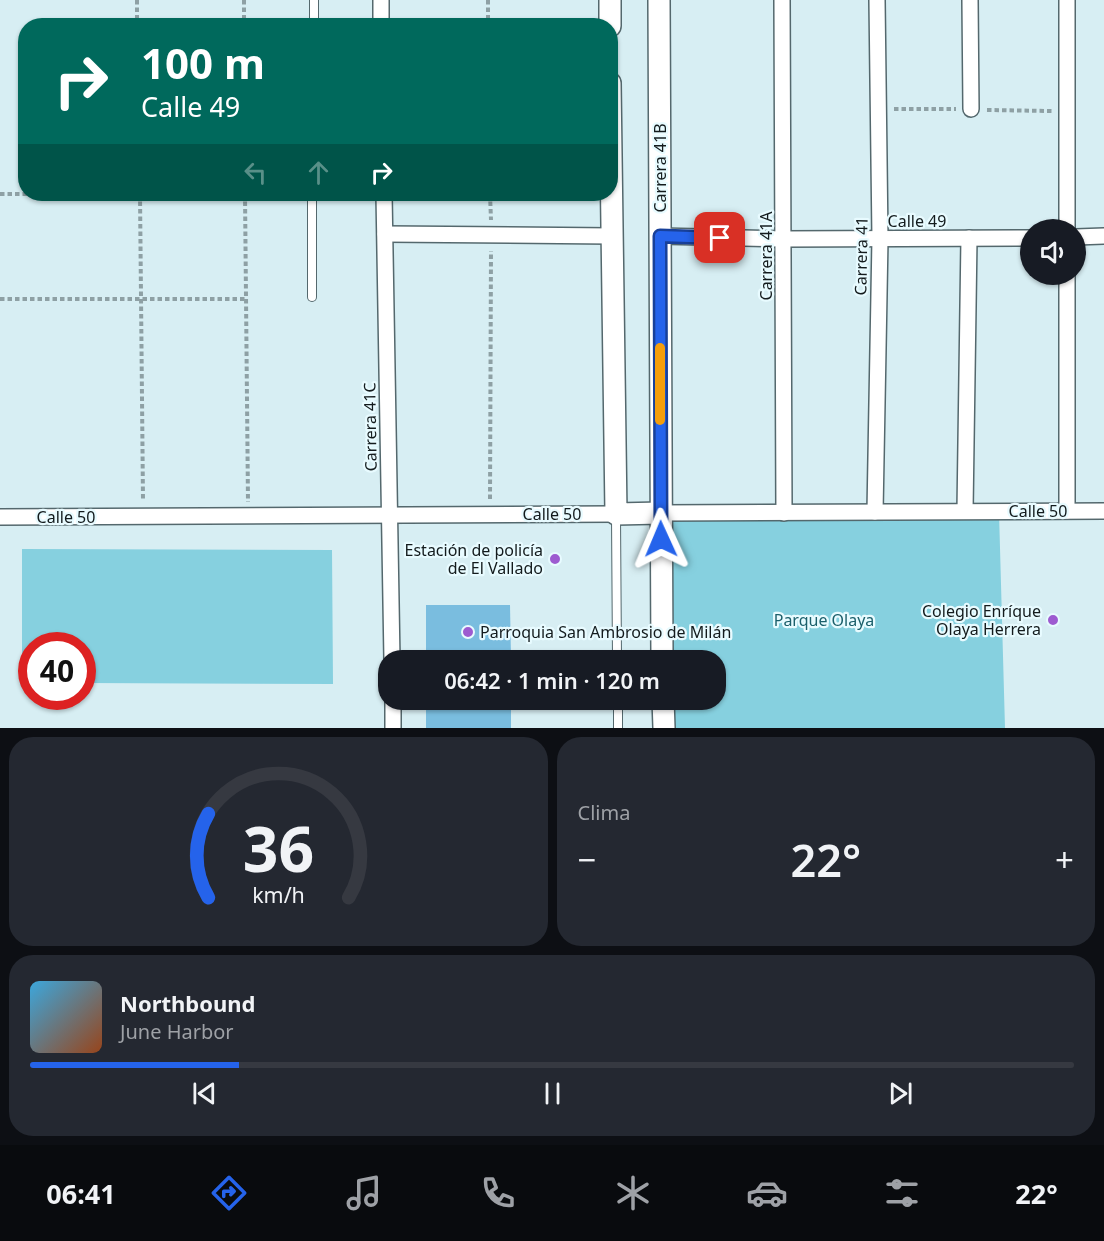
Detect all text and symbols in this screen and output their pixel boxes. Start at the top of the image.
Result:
text: 100 m [141,34,265,91]
icon: right [42,42,120,120]
text: Calle 49 [141,88,240,125]
street label: Carrera 41B [649,123,671,213]
icon: left [239,156,272,189]
icon: ahead [302,156,335,189]
icon: right [365,156,398,189]
street label: Calle 49 [888,210,946,232]
street label: Carrera 41A [755,211,777,300]
pin [694,212,745,263]
street label: Carrera 41 [849,216,873,296]
map controls [1020,219,1086,285]
button: sound [1020,219,1086,285]
icon: arrive [703,221,736,254]
street label: Carrera 41C [358,382,382,472]
street label: Calle 50 [1009,500,1067,522]
street label: Calle 50 [523,503,581,525]
street label: Calle 50 [37,506,95,528]
position arrow [629,507,693,571]
place label: Estación de policía de El Vallado [405,539,543,579]
marker: Estación de policía de El Vallado [548,552,562,566]
place label: Colegio Enríque Olaya Herrera [922,600,1041,640]
park label: Parque Olaya [774,609,874,631]
marker: Colegio Enríque Olaya Herrera [1046,613,1060,627]
place label: Parroquia San Ambrosio de Milán [480,621,731,643]
marker: Parroquia San Ambrosio de Milán [461,625,475,639]
speed limit sign: 40 [18,632,96,710]
text: 06:42 · 1 min · 120 m [444,665,660,695]
text: Clima [578,799,630,826]
text: 36 [243,805,314,890]
text: 22° [790,829,861,890]
text: − [578,837,596,882]
text: + [1055,837,1074,882]
text: km/h [252,881,305,910]
text: Northbound [120,988,255,1018]
text: June Harbor [120,1018,234,1045]
icon: previous [188,1077,221,1110]
icon: pause [536,1077,569,1110]
icon: next [884,1077,917,1110]
icon: directions [208,1172,250,1214]
icon: music [343,1172,385,1214]
icon: phone [477,1172,519,1214]
icon: climate [612,1172,654,1214]
icon: car [746,1172,788,1214]
icon: filters [881,1172,923,1214]
text: 06:41 [46,1175,116,1212]
text: 22° [1015,1175,1058,1212]

